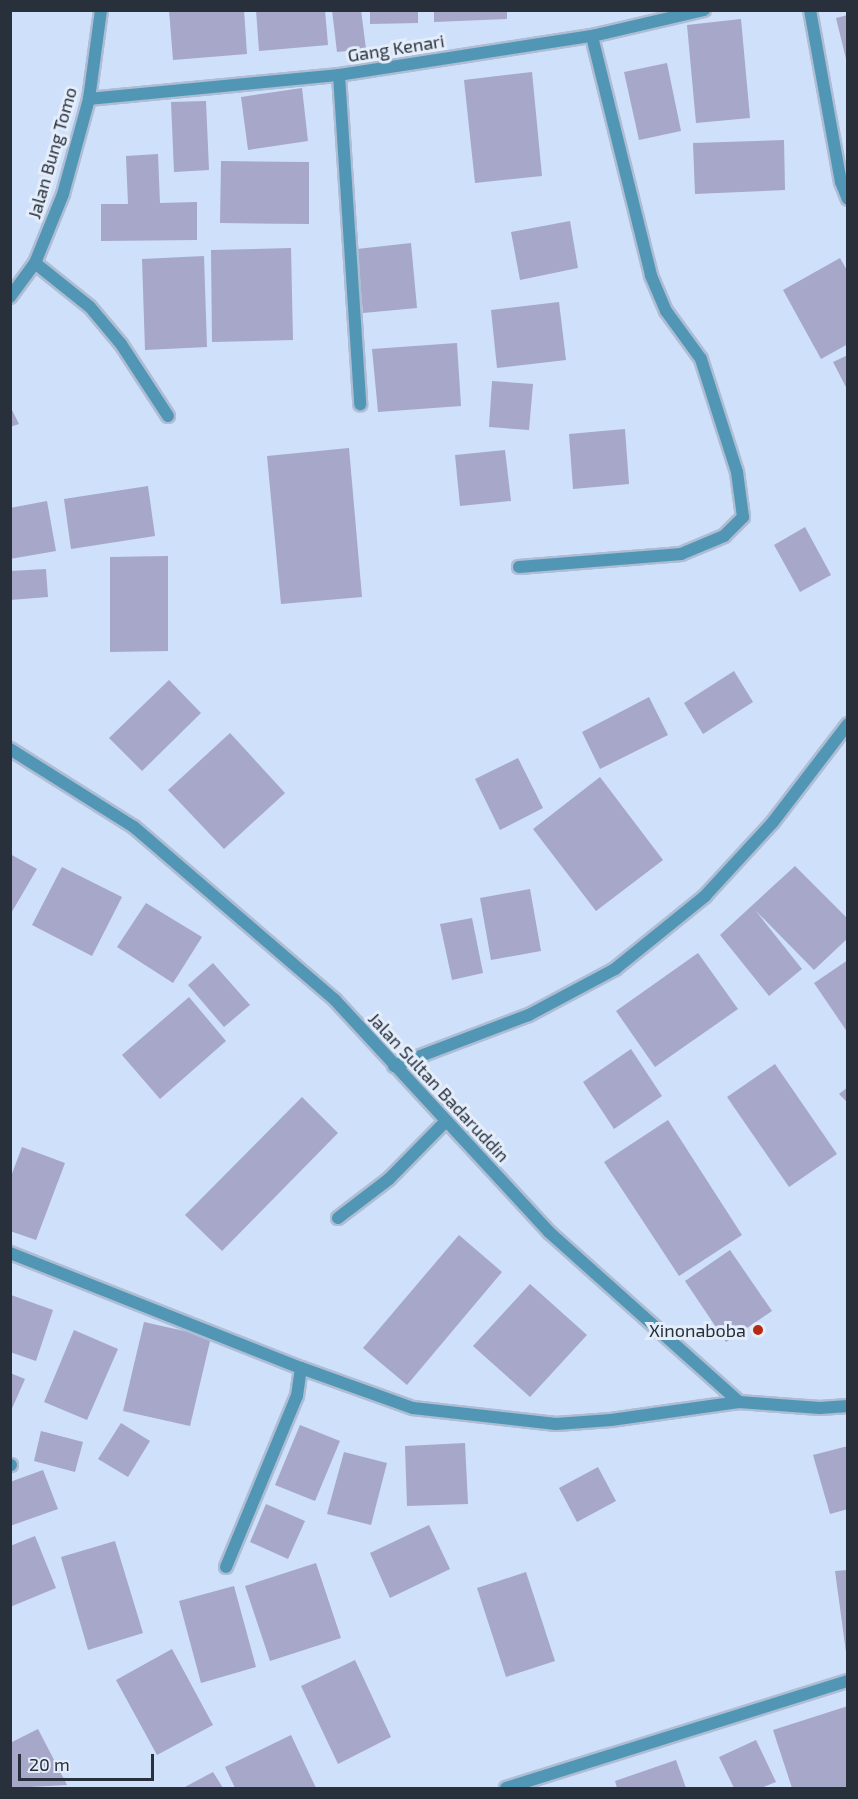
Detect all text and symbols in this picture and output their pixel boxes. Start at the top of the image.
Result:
street label: Gang Kenari [346,30,446,66]
street label: Jalan Bung Tomo [23,85,81,221]
street label: Jalan Sultan Badaruddin [364,1008,514,1166]
place label: Xinonaboba [649,1319,746,1341]
marker: Xinonaboba [751,1323,765,1337]
scale bar [21,1742,158,1780]
text: 20 m [29,1753,70,1775]

